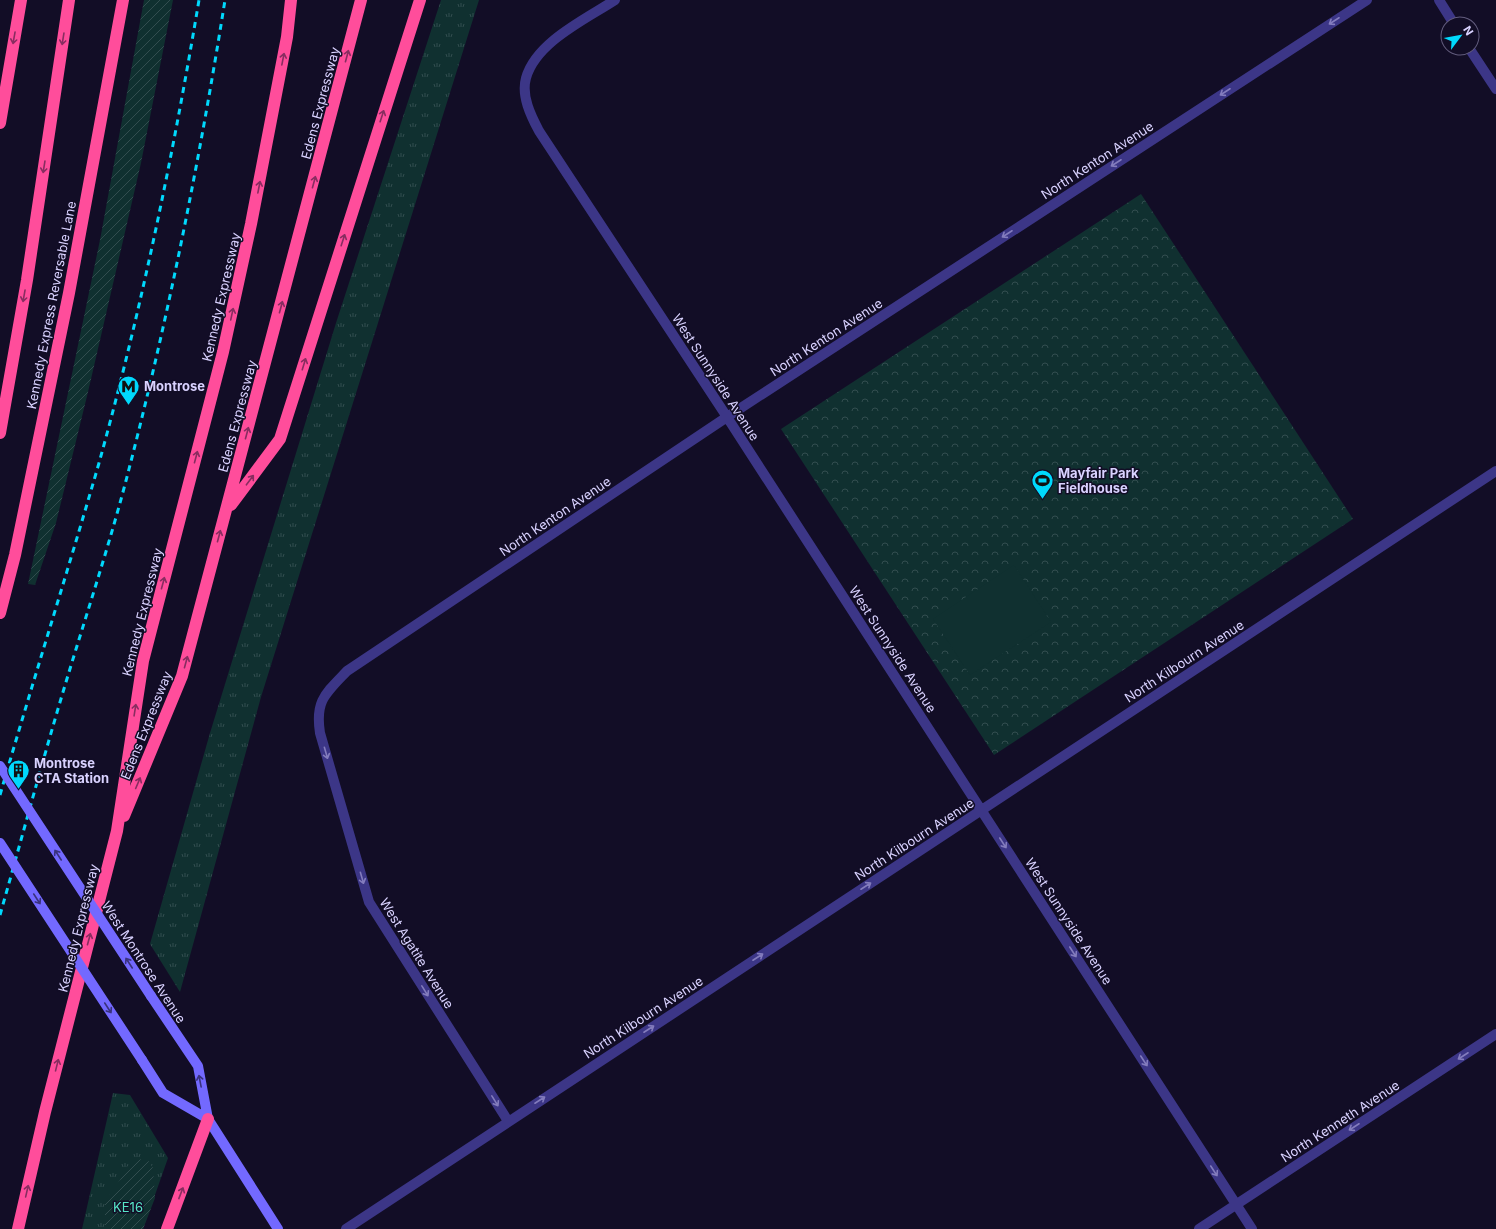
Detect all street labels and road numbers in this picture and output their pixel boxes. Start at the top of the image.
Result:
street label: Edens Expressway [297,45,343,161]
street label: North Kenton Avenue [1038,118,1156,202]
street label: Kennedy Express Reversable Lane [23,200,79,410]
street label: Kennedy Expressway [198,231,244,363]
street label: North Kenton Avenue [767,295,885,379]
street label: West Sunnyside Avenue [669,311,763,443]
street label: Edens Expressway [214,358,260,474]
street label: North Kenton Avenue [496,473,614,559]
street label: Kennedy Expressway [118,546,166,678]
street label: West Sunnyside Avenue [846,583,940,715]
street label: North Kilbourn Avenue [1121,616,1247,706]
street label: Edens Expressway [117,668,175,782]
street label: North Kilbourn Avenue [851,794,977,884]
street label: West Sunnyside Avenue [1022,855,1116,987]
street label: Kennedy Expressway [54,862,102,994]
street label: West Agatite Avenue [377,895,457,1011]
street label: West Montrose Avenue [99,898,189,1026]
street label: North Kilbourn Avenue [580,972,706,1062]
street label: North Kenneth Avenue [1278,1077,1402,1165]

